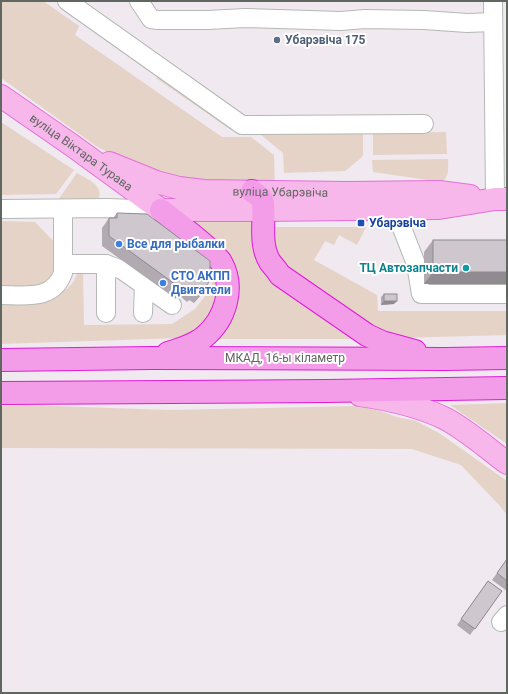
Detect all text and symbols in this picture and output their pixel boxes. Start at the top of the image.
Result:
place label: Убарэвіча 175 [285,33,366,47]
marker: Убарэвіча 175 [272,35,282,45]
street label: вуліца Віктара Турава [27,111,135,194]
street label: вуліца Убарэвіча [232,184,328,200]
place label: Убарэвіча [369,216,426,230]
marker: Убарэвіча [356,218,366,228]
place label: Все для рыбалки [127,237,225,251]
marker: Все для рыбалки [114,239,124,249]
place label: ТЦ Автозапчасти [359,261,458,275]
marker: ТЦ Автозапчасти [461,263,471,273]
place label: СТО АКПП Двигатели [171,269,231,297]
marker: СТО АКПП Двигатели [158,278,168,288]
street label: МКАД, 16-ы кіламетр [225,351,345,365]

